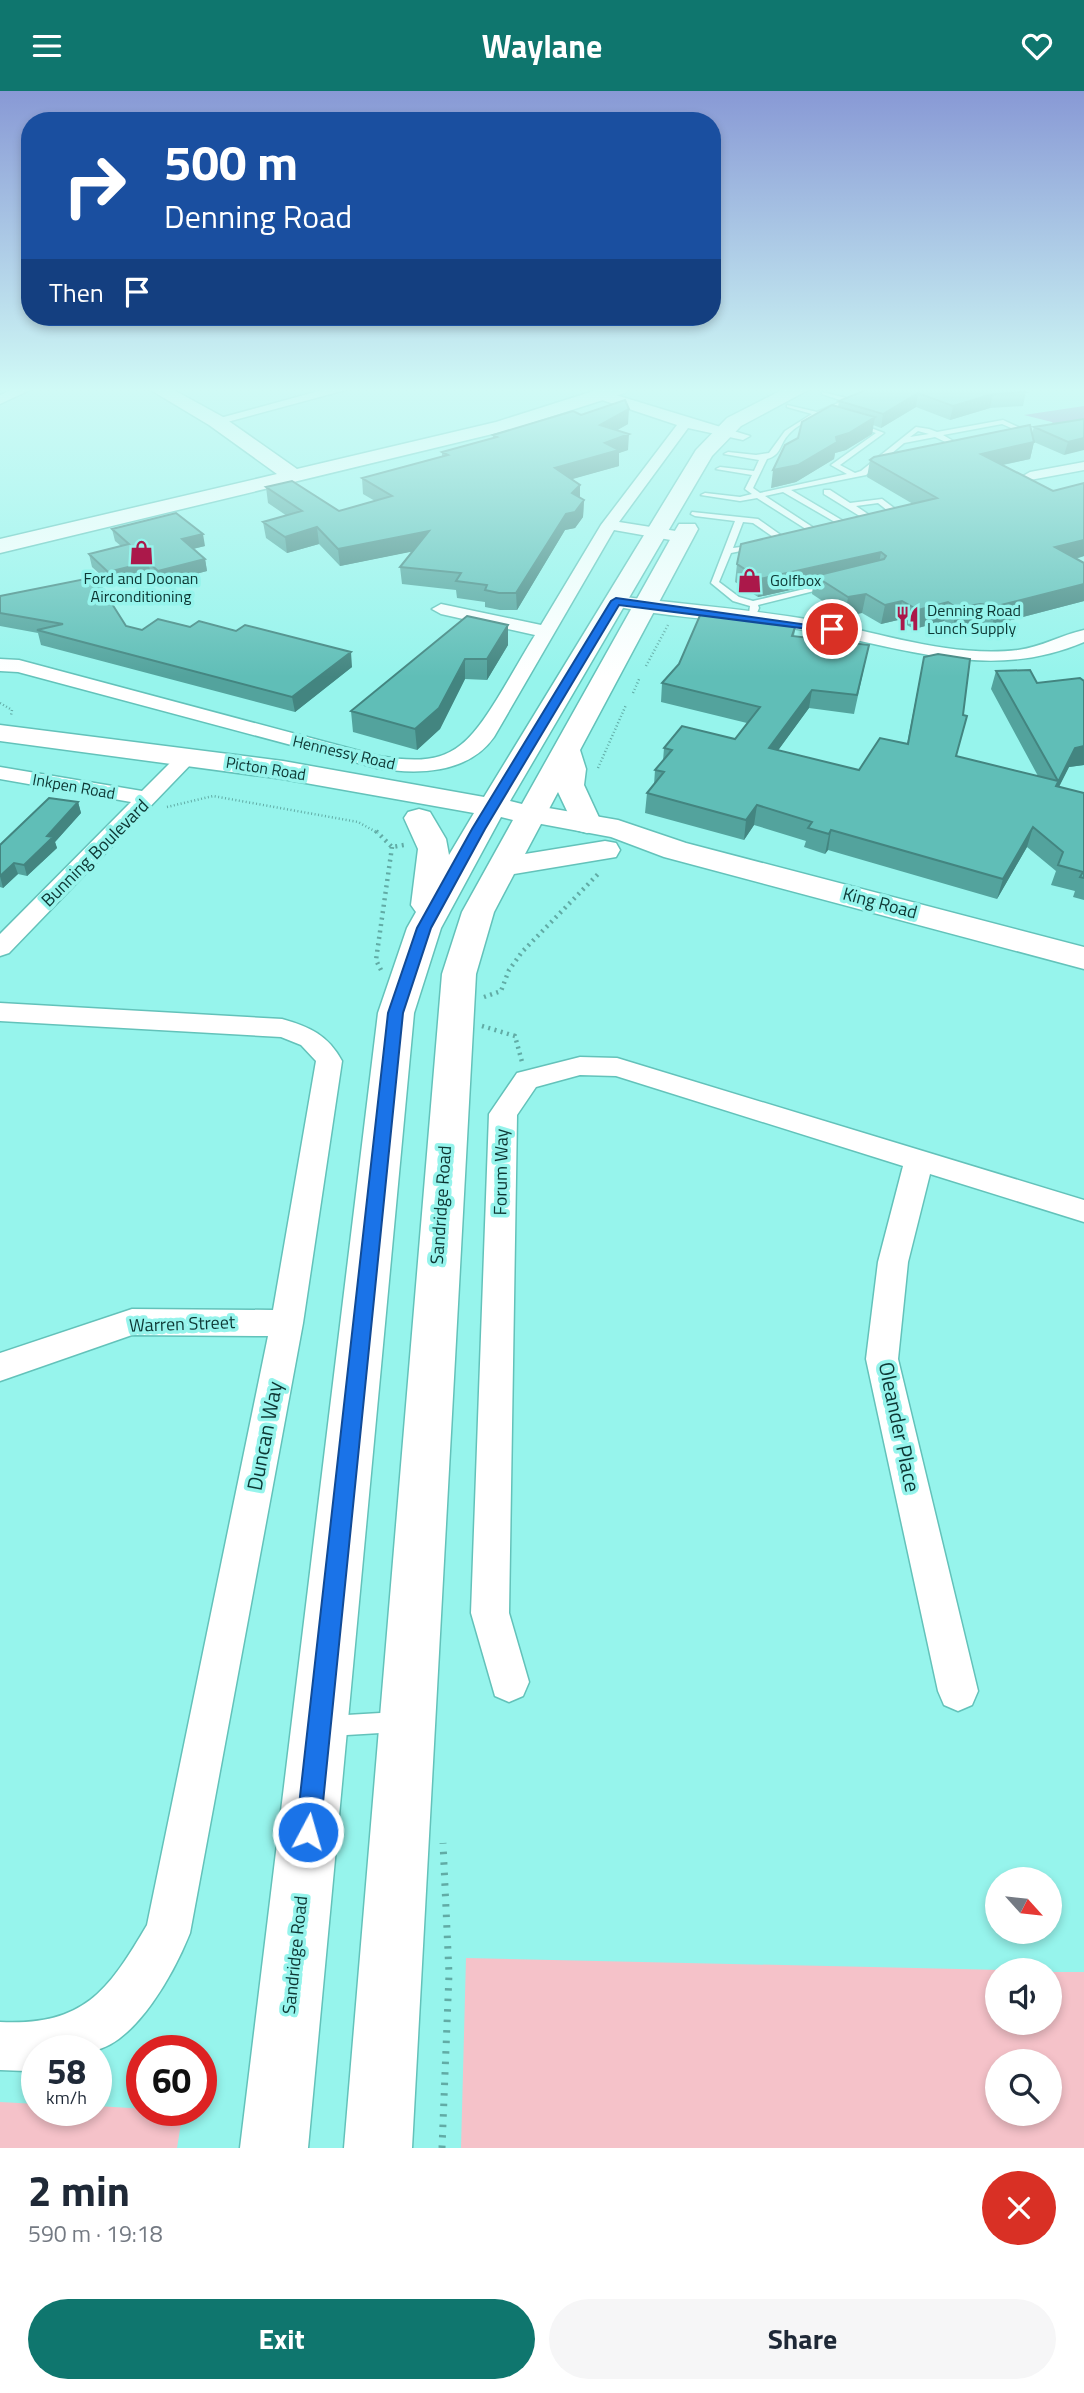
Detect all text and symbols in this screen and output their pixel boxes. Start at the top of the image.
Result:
text: Waylane [482,22,602,70]
icon: menu [28,27,66,65]
icon: heart [1018,27,1056,65]
text: 500 m [164,124,298,199]
icon: right [49,140,140,231]
text: Denning Road [164,192,352,240]
text: Then [49,273,104,312]
icon: arrive [118,273,156,311]
shop icon: Ford and Doonan Airconditioning [127,538,155,566]
place label: Ford and Doonan Airconditioning [84,566,198,608]
shop icon: Golfbox [736,566,764,594]
place label: Golfbox [770,568,821,592]
place label: Denning Road Lunch Supply [927,598,1021,640]
pin [802,599,862,659]
restaurant icon: Denning Road Lunch Supply [893,605,921,633]
icon: arrive [813,610,851,648]
street label: Hennessy Road [290,729,398,775]
street label: Picton Road [224,750,308,786]
street label: Inkpen Road [31,767,117,805]
street label: Bunning Boulevard [35,793,155,913]
street label: King Road [840,880,920,925]
street label: Forum Way [486,1128,515,1216]
street label: Sandridge Road [423,1145,458,1265]
street label: Warren Street [128,1308,236,1339]
street label: Oleander Place [871,1359,929,1495]
street label: Duncan Way [238,1379,290,1493]
position arrow [271,1795,345,1869]
north arrow [985,1867,1062,1944]
map controls [985,1867,1062,2126]
street label: Sandridge Road [275,1894,314,2016]
button: sound [985,1958,1062,2035]
speed limit sign: 60 [126,2035,217,2126]
text: 58 [47,2044,86,2098]
button: search [985,2049,1062,2126]
text: km/h [46,2084,87,2111]
text: 2 min [28,2158,130,2222]
button: close [982,2171,1056,2245]
text: 590 m · 19:18 [28,2216,163,2251]
button: Exit [28,2299,535,2379]
button: Share [549,2299,1056,2379]

